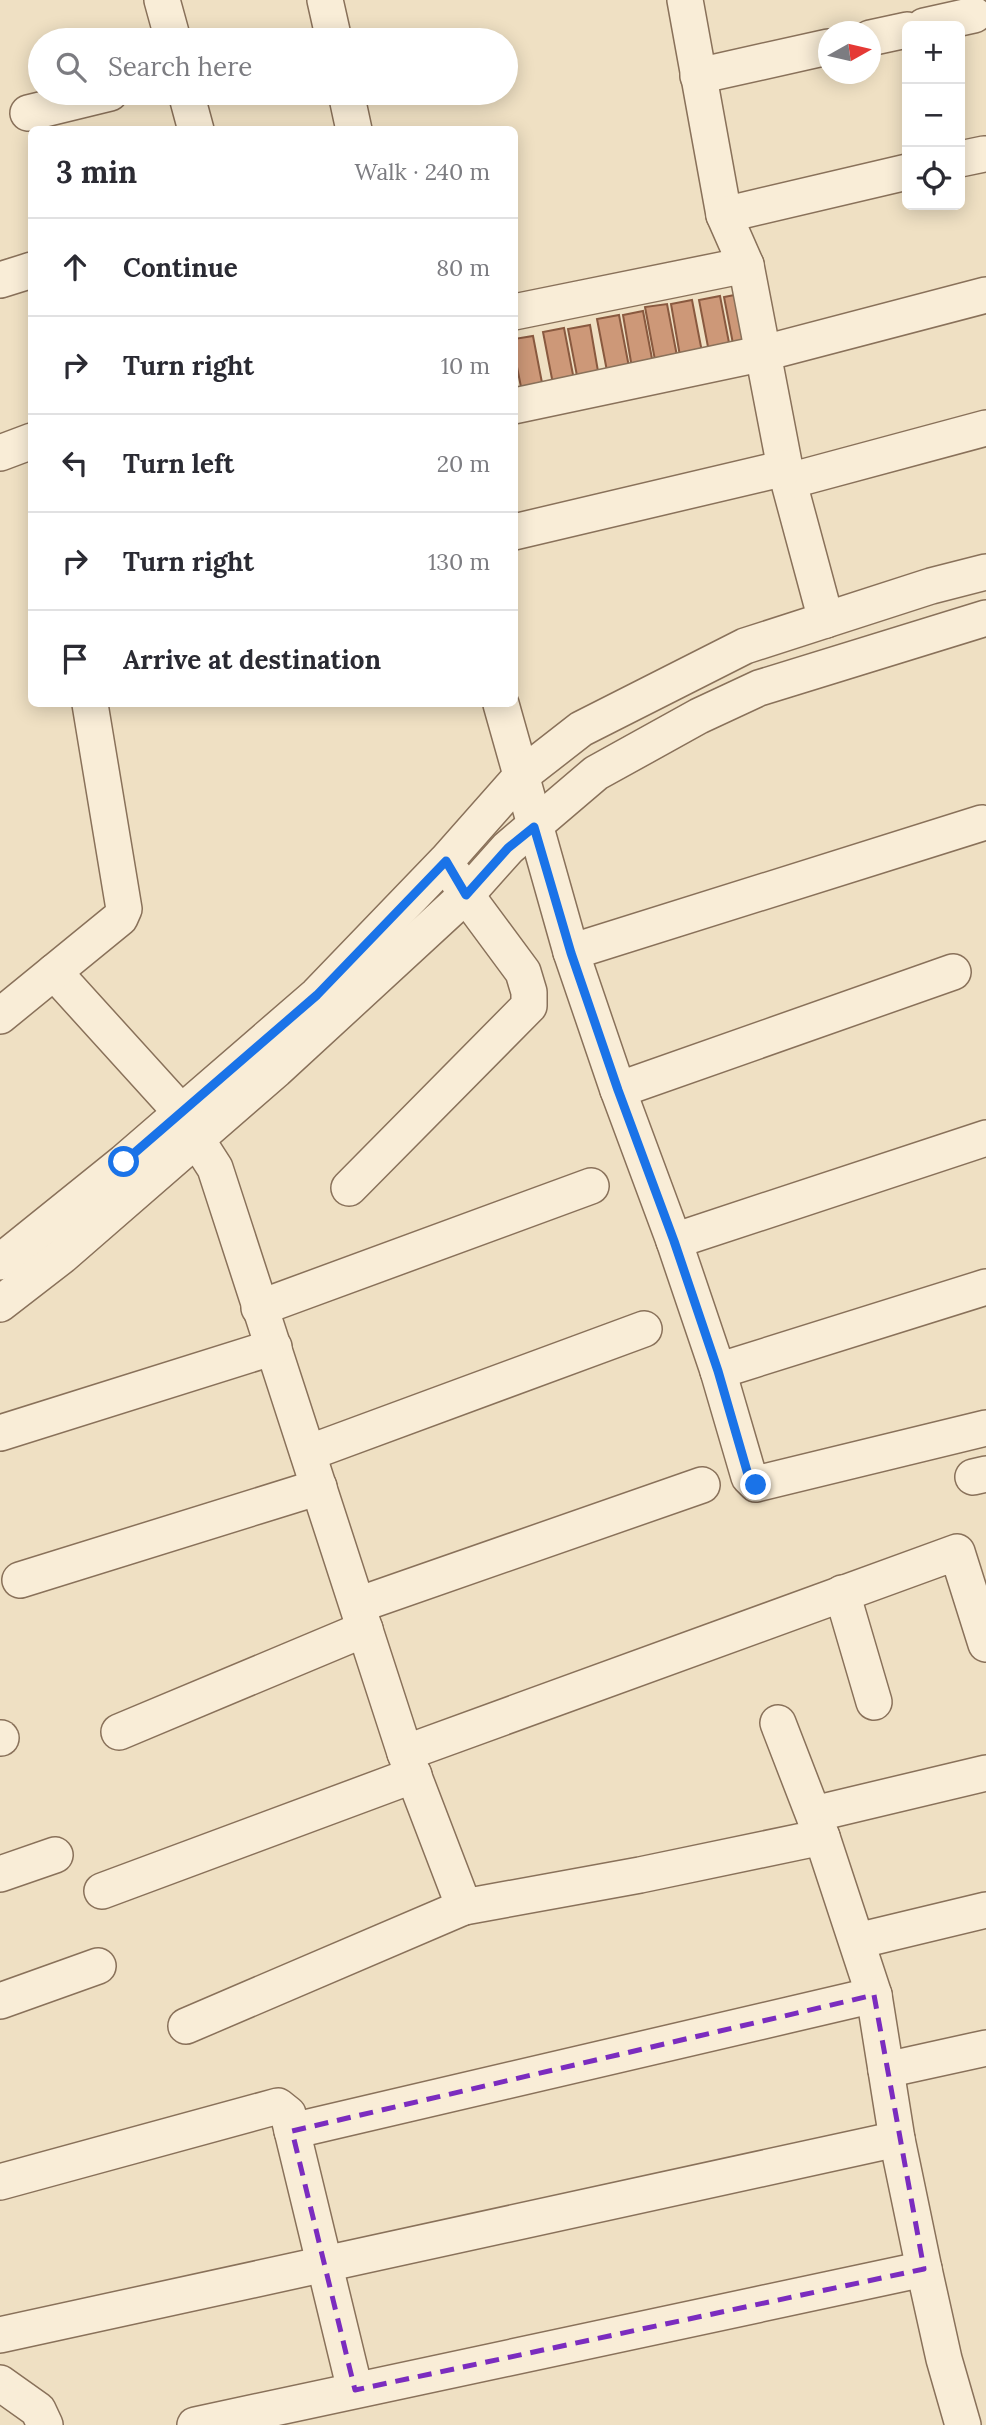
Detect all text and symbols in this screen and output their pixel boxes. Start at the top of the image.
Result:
north arrow [818,21,881,84]
map controls [902,21,965,210]
button: + [902,21,965,84]
search box [28,28,518,105]
icon: search [52,48,90,86]
text: Search here [108,50,252,83]
button: − [902,84,965,147]
button: locate [902,147,965,210]
text: 3 min [56,153,137,191]
text: Walk · 240 m [354,157,490,186]
icon: ahead [56,248,94,286]
text: Continue [123,251,238,284]
text: 80 m [436,253,490,282]
icon: right [56,346,94,384]
text: Turn right [123,349,254,382]
text: 10 m [441,351,490,380]
icon: left [56,444,94,482]
text: Turn left [123,447,234,480]
text: 20 m [437,449,490,478]
icon: right [56,542,94,580]
text: Turn right [123,545,254,578]
text: 130 m [428,547,490,576]
icon: arrive [56,640,94,678]
text: Arrive at destination [123,643,381,676]
route start [108,1146,139,1177]
route end [740,1469,771,1500]

